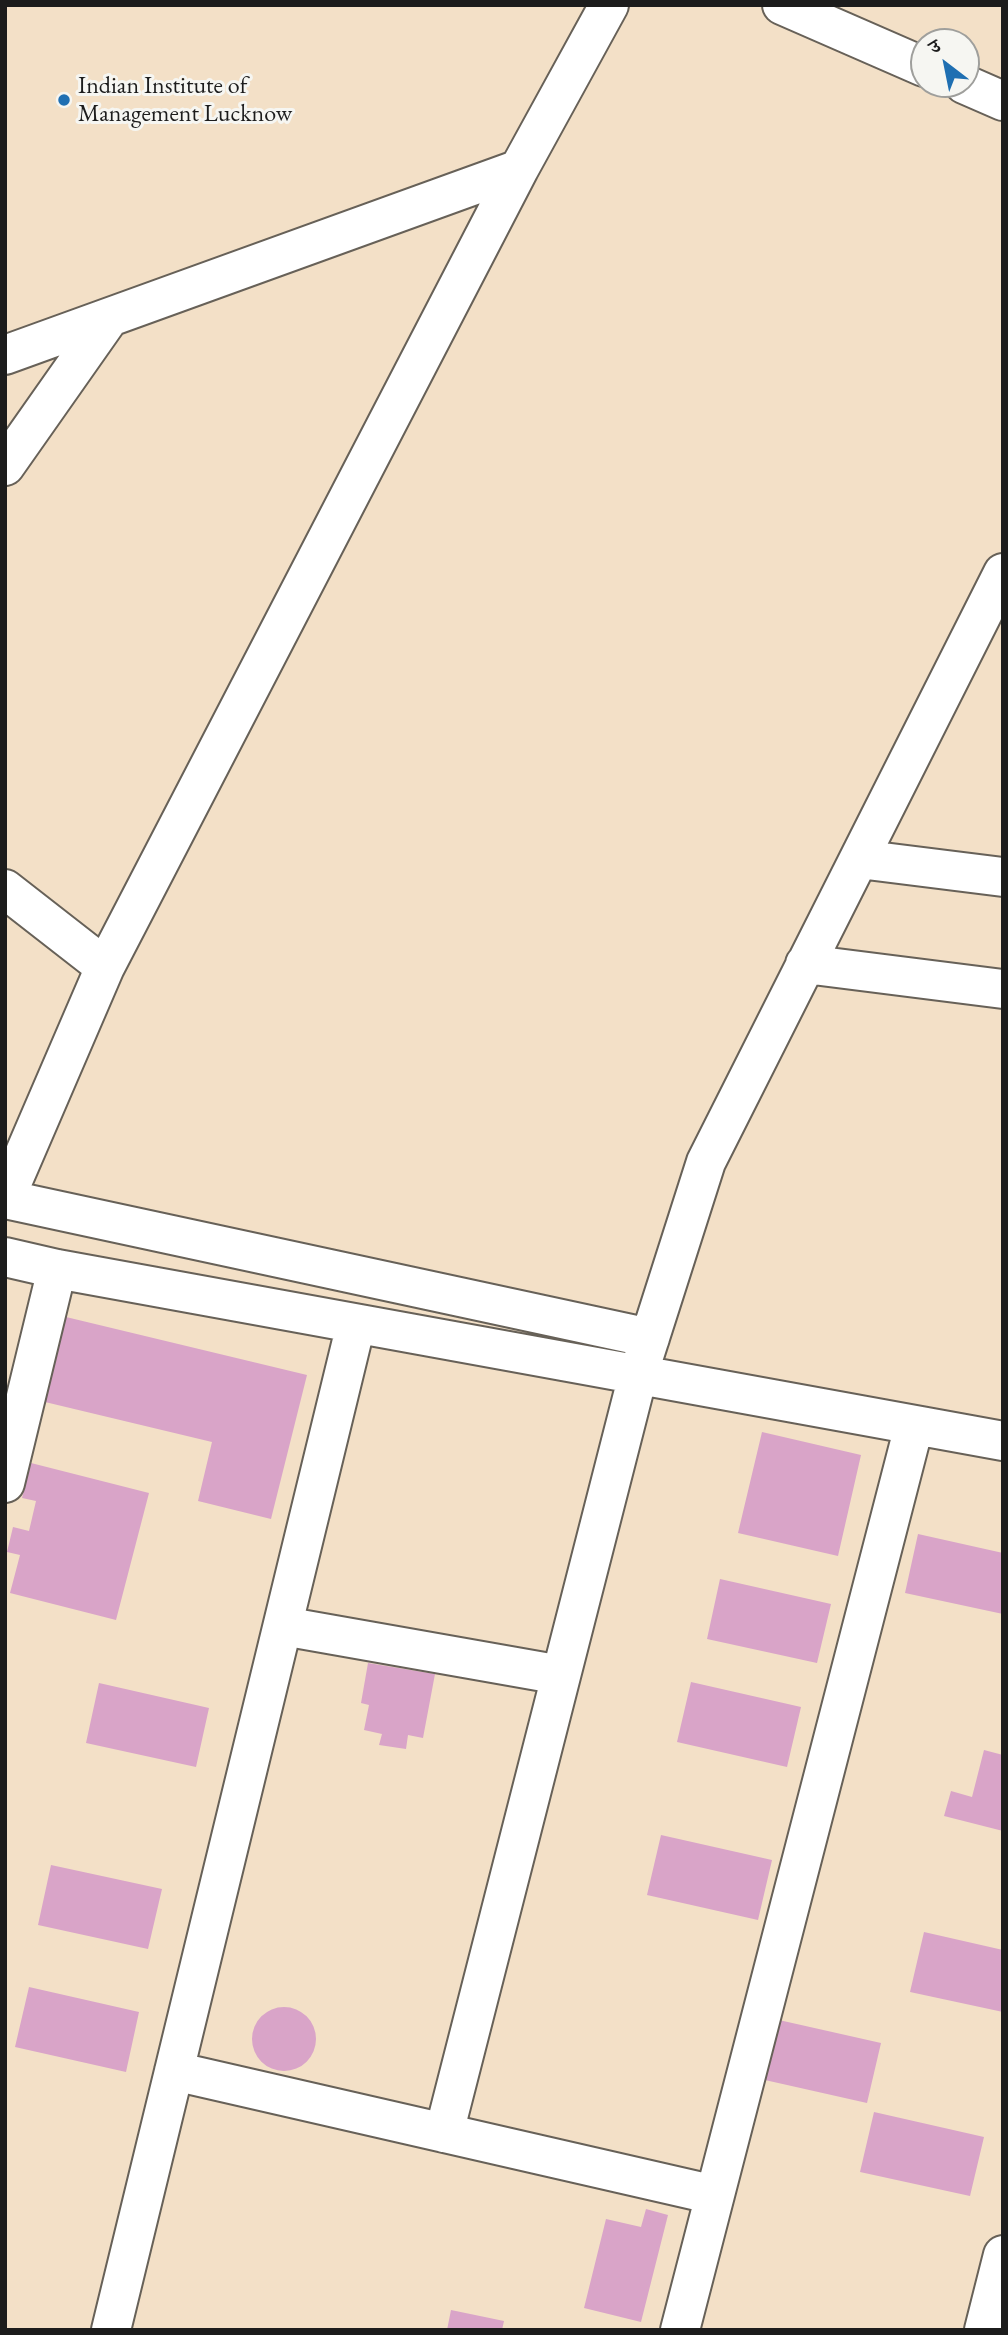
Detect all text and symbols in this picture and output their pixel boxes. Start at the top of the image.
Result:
north arrow [910,28,980,98]
text: उ [924,33,945,60]
place label: Indian Institute of Management Lucknow [78,72,292,128]
marker: Indian Institute of Management Lucknow [56,92,72,108]

